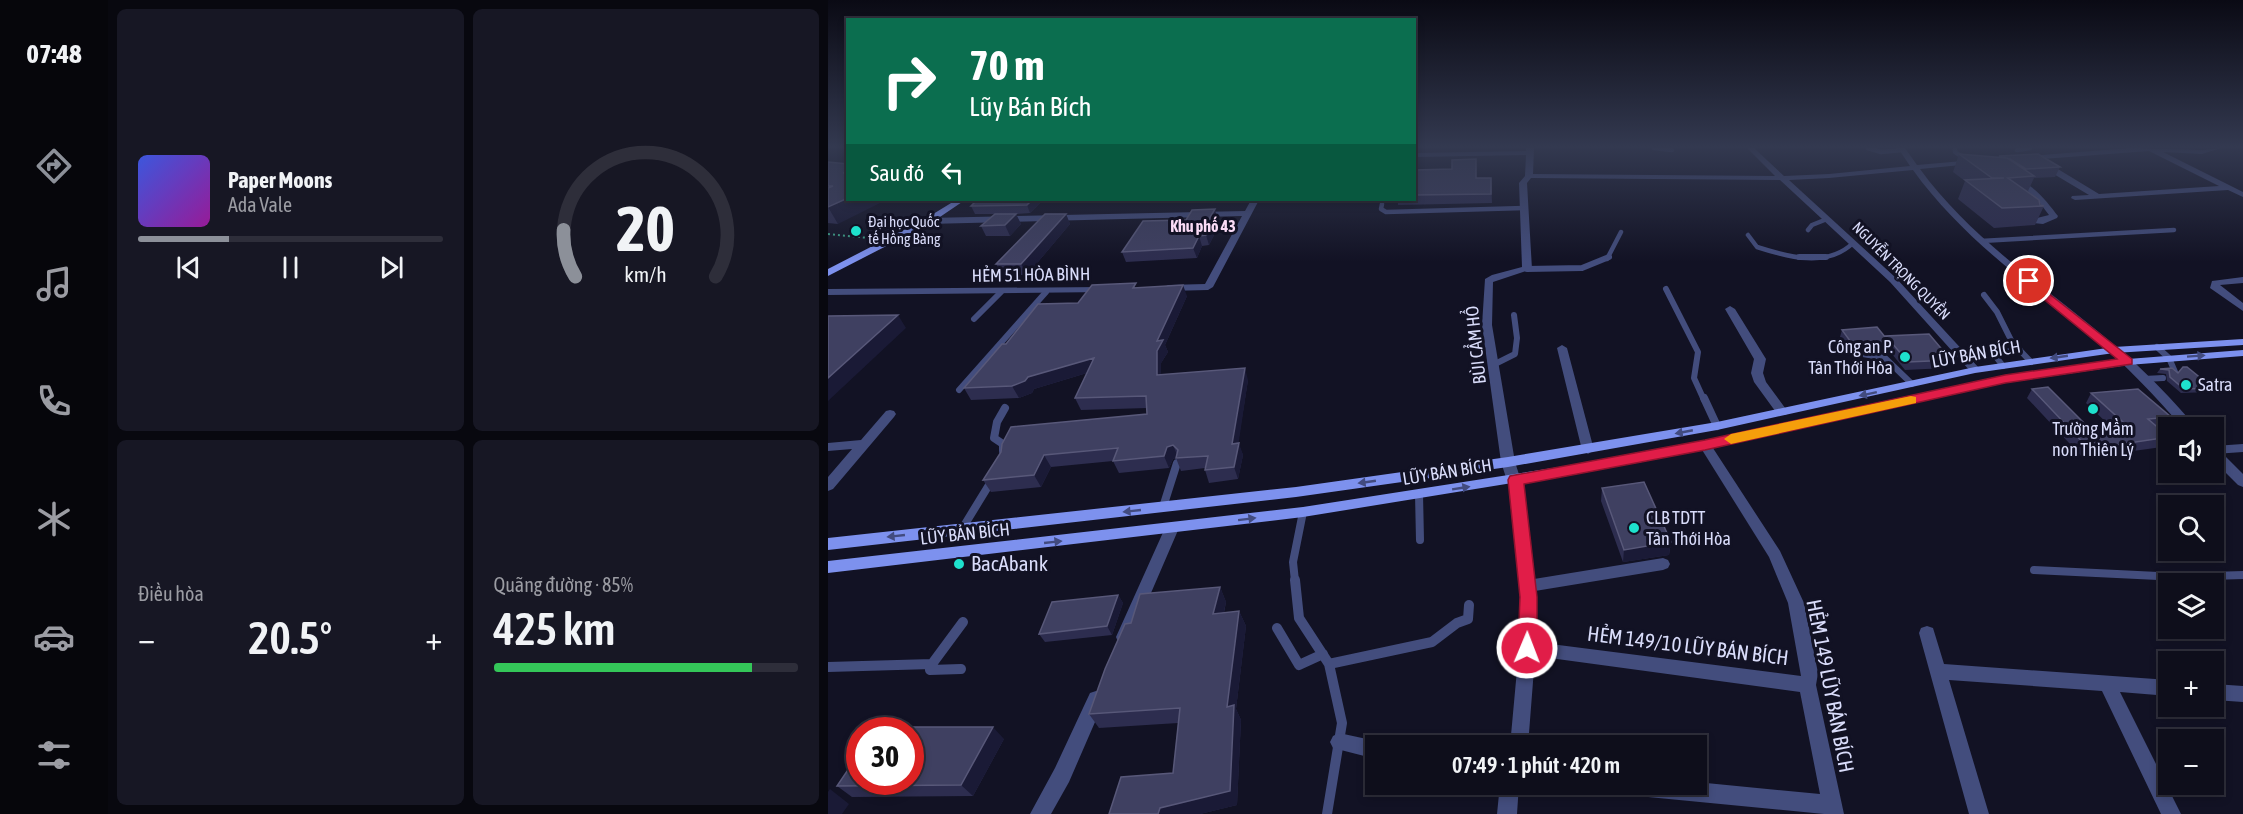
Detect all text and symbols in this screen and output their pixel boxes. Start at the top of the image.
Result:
text: 07:48 [26,38,82,69]
text: 70 m [969,41,1044,89]
icon: right [870,42,948,120]
text: Lũy Bán Bích [969,91,1092,122]
icon: directions [33,145,75,187]
icon: left [936,156,969,189]
text: Sau đó [870,160,924,186]
text: Paper Moons [228,167,332,193]
text: Ada Vale [228,193,292,216]
text: 20 [616,193,675,264]
place label: Đại học Quốc tế Hồng Bàng [868,213,941,247]
district label: Khu phố 43 [1170,216,1236,235]
street label: NGUYỄN TRỌNG QUYỀN [1849,218,1954,323]
marker: Đại học Quốc tế Hồng Bàng [849,224,863,238]
icon: previous [172,251,205,284]
icon: pause [274,251,307,284]
icon: next [375,251,408,284]
pin [2003,255,2054,306]
text: km/h [624,262,667,287]
icon: music [33,263,75,305]
street label: HẺM 51 HÒA BÌNH [972,263,1090,286]
icon: arrive [2012,264,2045,297]
street label: BÙI CẨM HỔ [1458,305,1490,386]
street label: LŨY BÁN BÍCH [1930,335,2022,372]
place label: Công an P. Tân Thới Hòa [1808,336,1893,378]
marker: Công an P. Tân Thới Hòa [1898,350,1912,364]
one-way arrow [2187,351,2206,361]
one-way arrow [2050,353,2069,362]
place label: Satra [2198,374,2232,395]
marker: Satra [2179,378,2193,392]
icon: phone [33,380,75,422]
one-way arrow [1858,389,1877,399]
marker: Trường Mầm non Thiên Lý [2086,402,2100,416]
place label: Trường Mầm non Thiên Lý [2052,417,2134,460]
map controls [2158,417,2224,795]
button: sound [2158,417,2224,483]
one-way arrow [1674,428,1693,437]
street label: LŨY BÁN BÍCH [1401,454,1493,489]
one-way arrow [1357,477,1376,486]
one-way arrow [1451,484,1470,493]
button: search [2158,495,2224,561]
icon: climate [33,498,75,540]
one-way arrow [1122,506,1141,515]
place label: CLB TDTT Tân Thới Hòa [1646,507,1731,549]
one-way arrow [1237,514,1256,524]
street label: LŨY BÁN BÍCH [919,518,1011,549]
marker: CLB TDTT Tân Thới Hòa [1627,521,1641,535]
one-way arrow [886,532,905,541]
one-way arrow [1044,537,1063,547]
place label: BacAbank [971,551,1048,575]
marker: BacAbank [952,557,966,571]
text: Quãng đường · 85% [494,573,633,596]
button: layers [2158,573,2224,639]
text: Điều hòa [138,582,204,605]
street label: HẺM 149 LŨY BÁN BÍCH [1802,597,1860,774]
text: 425 km [494,603,615,655]
text: 20.5° [248,612,332,664]
icon: car [33,616,75,658]
position arrow [1495,616,1559,680]
text: − [138,619,155,657]
text: + [425,619,442,657]
street label: HẺM 149/10 LŨY BÁN BÍCH [1586,621,1790,669]
button: + [2158,651,2224,717]
speed limit sign: 30 [846,717,924,795]
button: − [2158,729,2224,795]
icon: filters [33,734,75,776]
text: 07:49 · 1 phút · 420 m [1452,752,1620,778]

